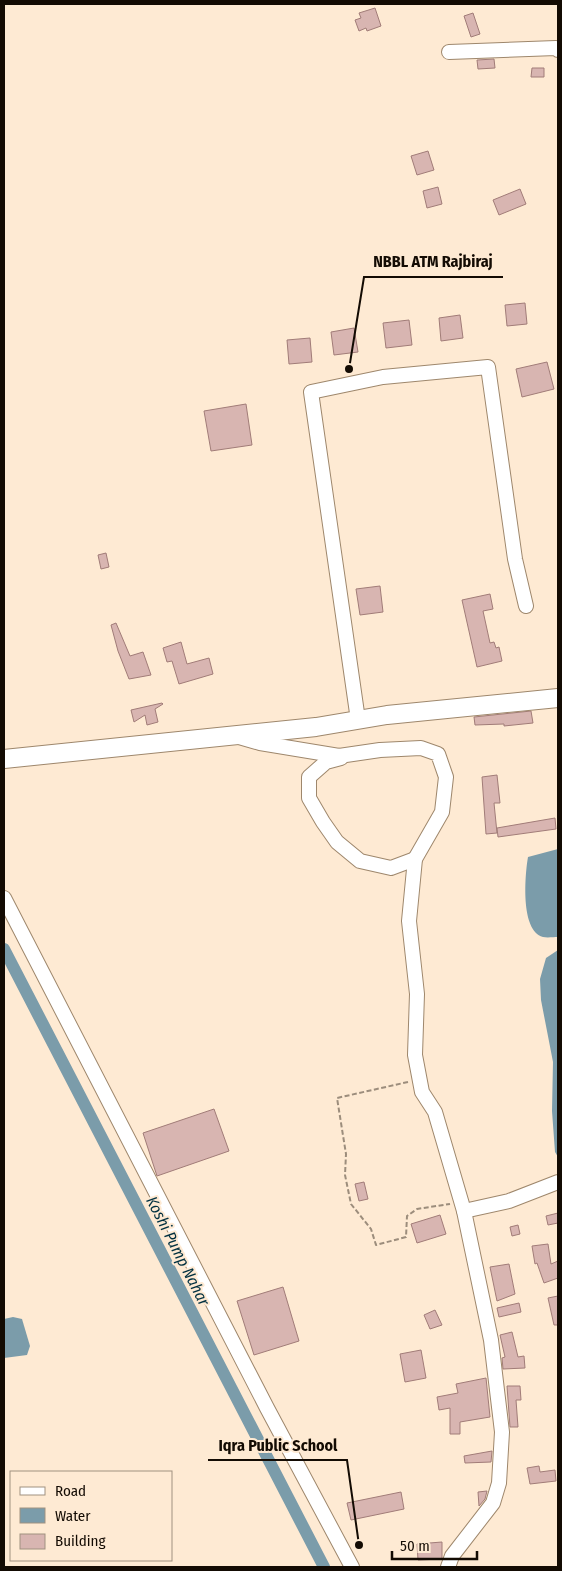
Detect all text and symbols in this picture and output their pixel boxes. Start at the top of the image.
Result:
callout: NBBL ATM Rajbiraj [364,246,503,277]
text: NBBL ATM Rajbiraj [373,252,493,271]
water label: Koshi Pump Nahar [142,1193,214,1309]
callout: Iqra Public School [208,1429,347,1460]
text: Iqra Public School [219,1436,338,1455]
legend [10,1471,172,1561]
text: Road [55,1482,86,1500]
text: Water [55,1507,91,1525]
scale bar [392,1528,477,1560]
text: Building [55,1532,106,1550]
text: 50 m [400,1537,430,1555]

